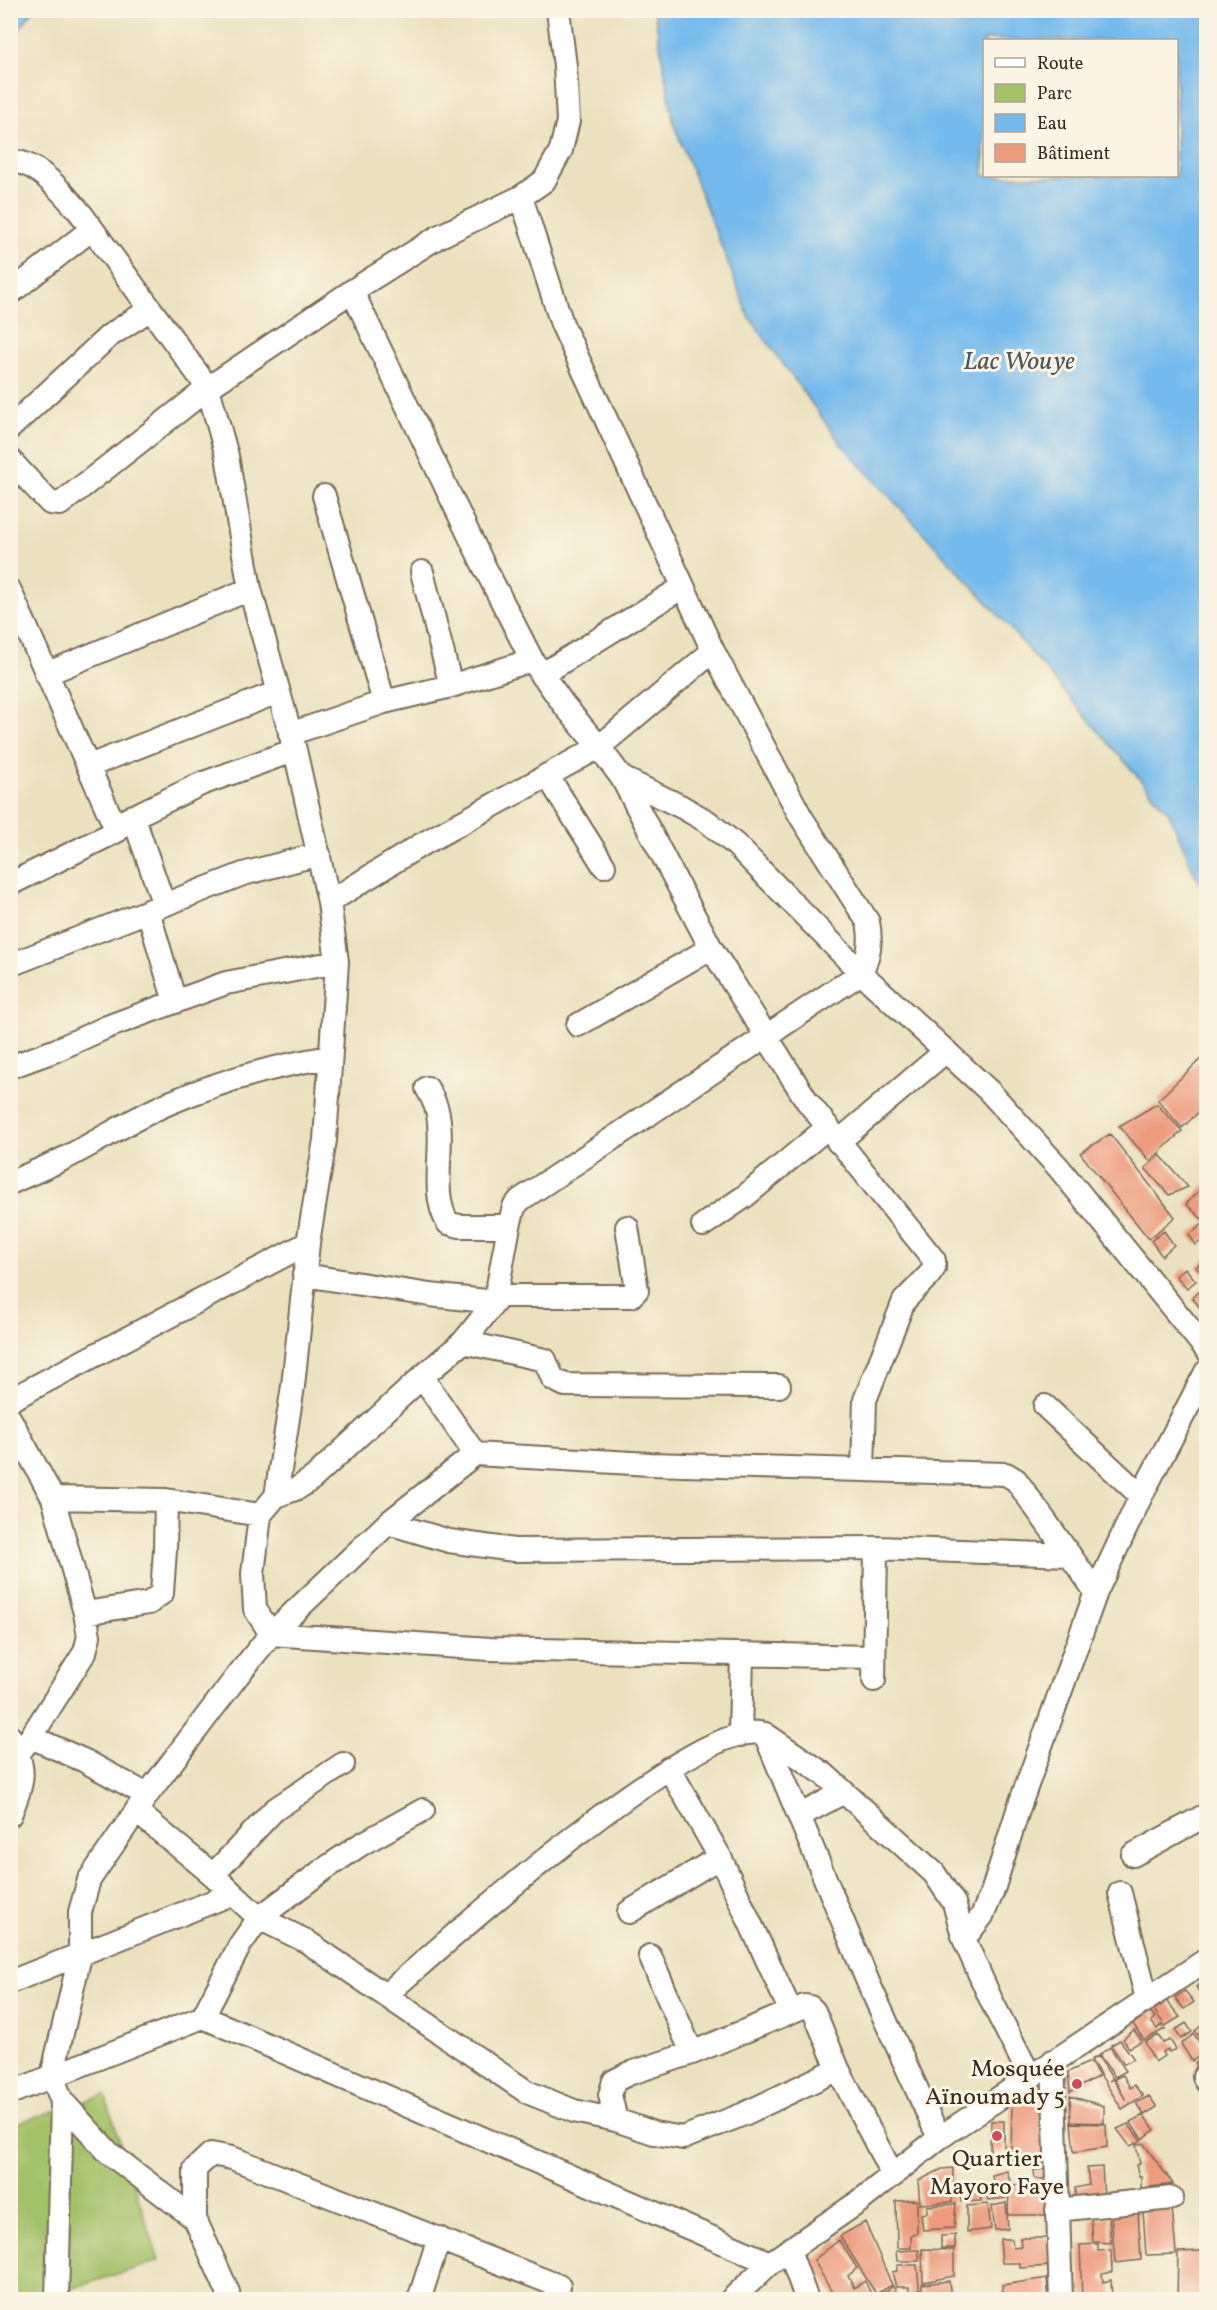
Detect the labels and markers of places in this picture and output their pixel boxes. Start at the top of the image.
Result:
place label: Mosquée Aïnoumady 5 [925,2053,1065,2115]
marker: Mosquée Aïnoumady 5 [1070,2077,1084,2091]
marker: Quartier Mayoro Faye [990,2129,1004,2143]
place label: Quartier Mayoro Faye [930,2143,1064,2205]

